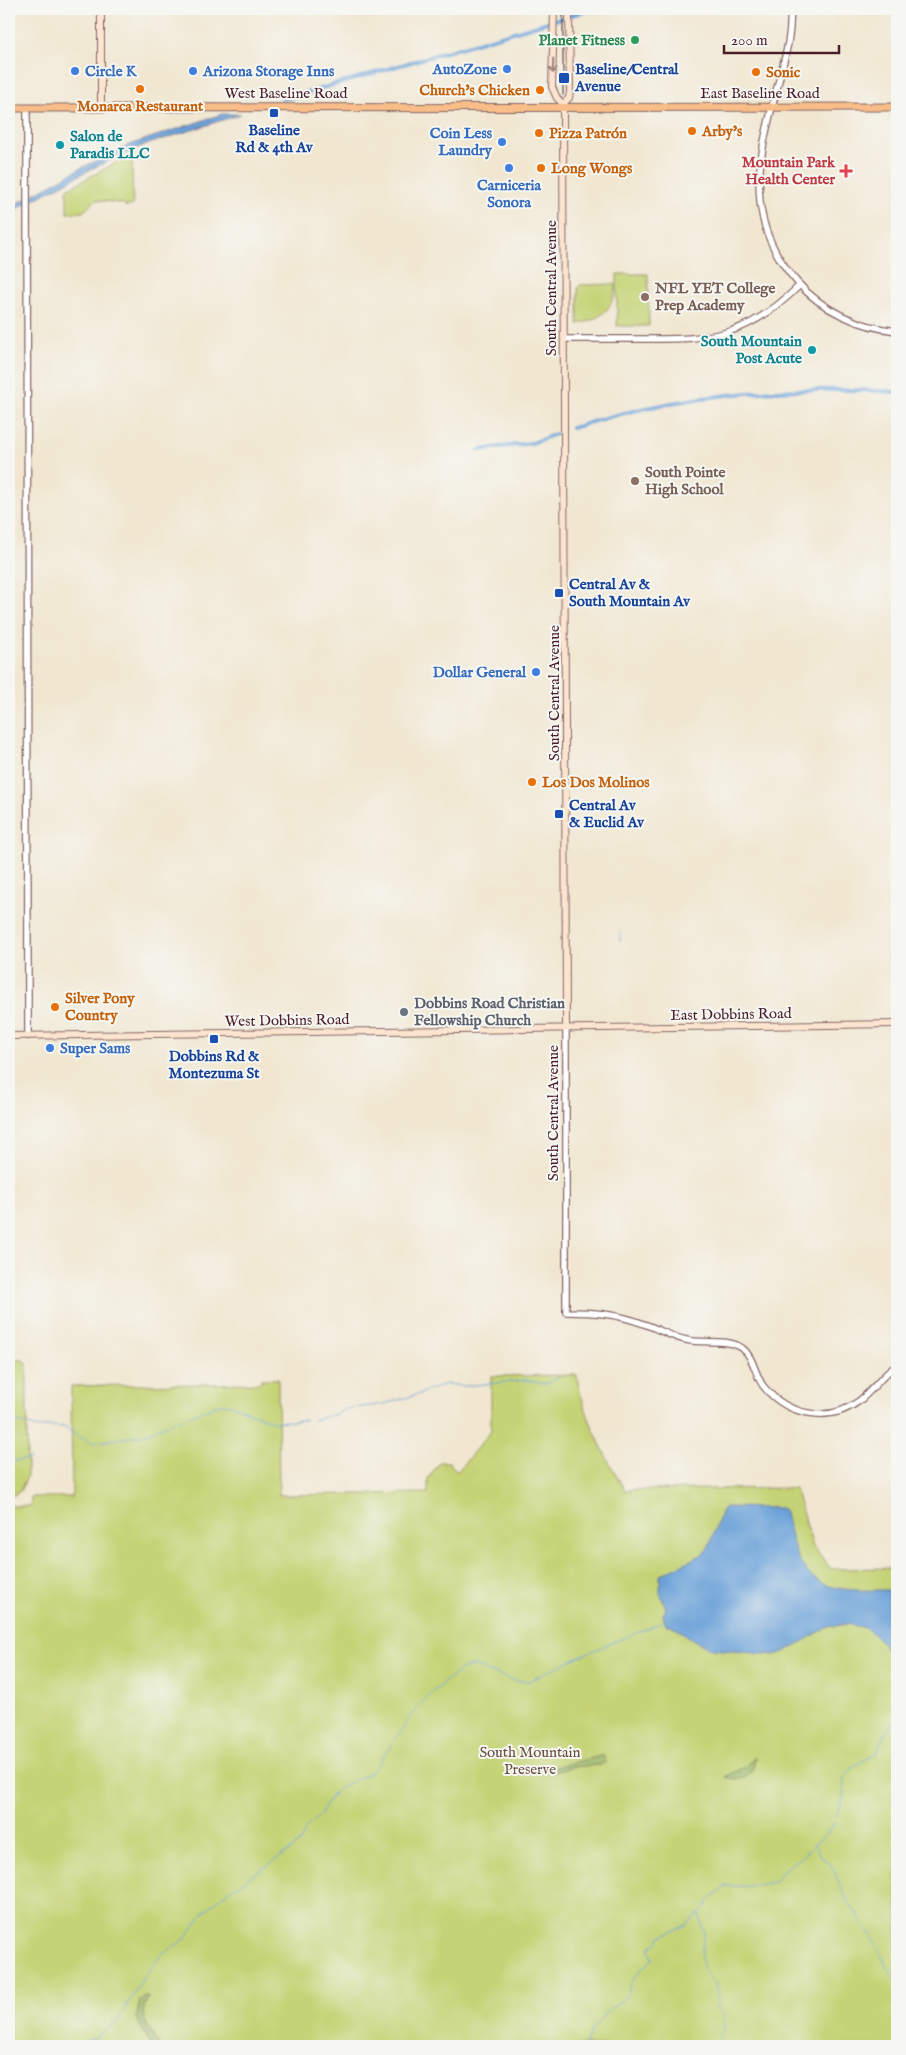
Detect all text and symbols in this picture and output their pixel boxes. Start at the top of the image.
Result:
scale bar [724,22,838,54]
place label: Planet Fitness [538,31,626,50]
text: 200 m [731,31,768,50]
marker: Planet Fitness [629,34,641,46]
one-way arrow [548,58,558,74]
place label: AutoZone [432,60,497,79]
place label: Baseline/Central Avenue [574,60,679,96]
place label: Circle K [85,62,138,81]
place label: Arizona Storage Inns [202,62,335,81]
marker: AutoZone [501,63,513,75]
place label: Sonic [766,63,801,82]
marker: Circle K [69,65,81,77]
marker: Arizona Storage Inns [187,65,199,77]
marker: Sonic [750,66,762,78]
marker: Baseline/Central Avenue [557,71,571,85]
place label: Church's Chicken [419,81,530,100]
marker: Monarca Restaurant [134,83,146,95]
street label: West Baseline Road [225,84,348,103]
marker: Church's Chicken [534,84,546,96]
street label: East Baseline Road [700,84,821,103]
place label: Monarca Restaurant [77,97,204,116]
marker: Baseline Rd & 4th Av [268,107,280,119]
place label: Baseline Rd & 4th Av [235,121,314,157]
place label: Arby's [701,122,743,141]
place label: Coin Less Laundry [430,124,493,160]
place label: Pizza Patrón [549,124,627,143]
marker: Arby's [686,125,698,137]
place label: Salon de Paradis LLC [70,127,150,163]
marker: Pizza Patrón [533,127,545,139]
marker: Coin Less Laundry [496,136,508,148]
marker: Salon de Paradis LLC [54,139,66,151]
place label: Mountain Park Health Center [742,153,836,189]
place label: Long Wongs [551,159,633,178]
marker: Carniceria Sonora [503,162,515,174]
marker: Long Wongs [535,162,547,174]
marker: Mountain Park Health Center [839,164,853,178]
place label: Carniceria Sonora [477,176,542,212]
street label: South Central Avenue [542,220,561,356]
place label: NFL YET College Prep Academy [654,279,775,315]
marker: NFL YET College Prep Academy [639,291,651,303]
place label: South Mountain Post Acute [701,332,802,368]
marker: South Mountain Post Acute [806,344,818,356]
place label: South Pointe High School [645,463,725,499]
marker: South Pointe High School [629,475,641,487]
place label: Central Av & South Mountain Av [569,575,691,611]
marker: Central Av & South Mountain Av [553,587,565,599]
street label: South Central Avenue [545,625,564,761]
place label: Dollar General [433,663,527,682]
marker: Dollar General [530,666,542,678]
place label: Los Dos Molinos [542,773,650,792]
marker: Los Dos Molinos [526,776,538,788]
place label: Central Av & Euclid Av [569,796,645,832]
marker: Central Av & Euclid Av [553,808,565,820]
place label: Silver Pony Country [65,989,135,1025]
place label: Dobbins Road Christian Fellowship Church [414,994,565,1030]
marker: Silver Pony Country [49,1001,61,1013]
street label: East Dobbins Road [670,1004,793,1025]
marker: Dobbins Road Christian Fellowship Church [398,1006,410,1018]
street label: West Dobbins Road [225,1010,351,1031]
marker: Dobbins Rd & Montezuma St [208,1033,220,1045]
place label: Super Sams [60,1039,131,1058]
marker: Super Sams [44,1042,56,1054]
street label: South Central Avenue [544,1045,563,1181]
place label: Dobbins Rd & Montezuma St [169,1047,260,1083]
park label: South Mountain Preserve [479,1743,581,1779]

